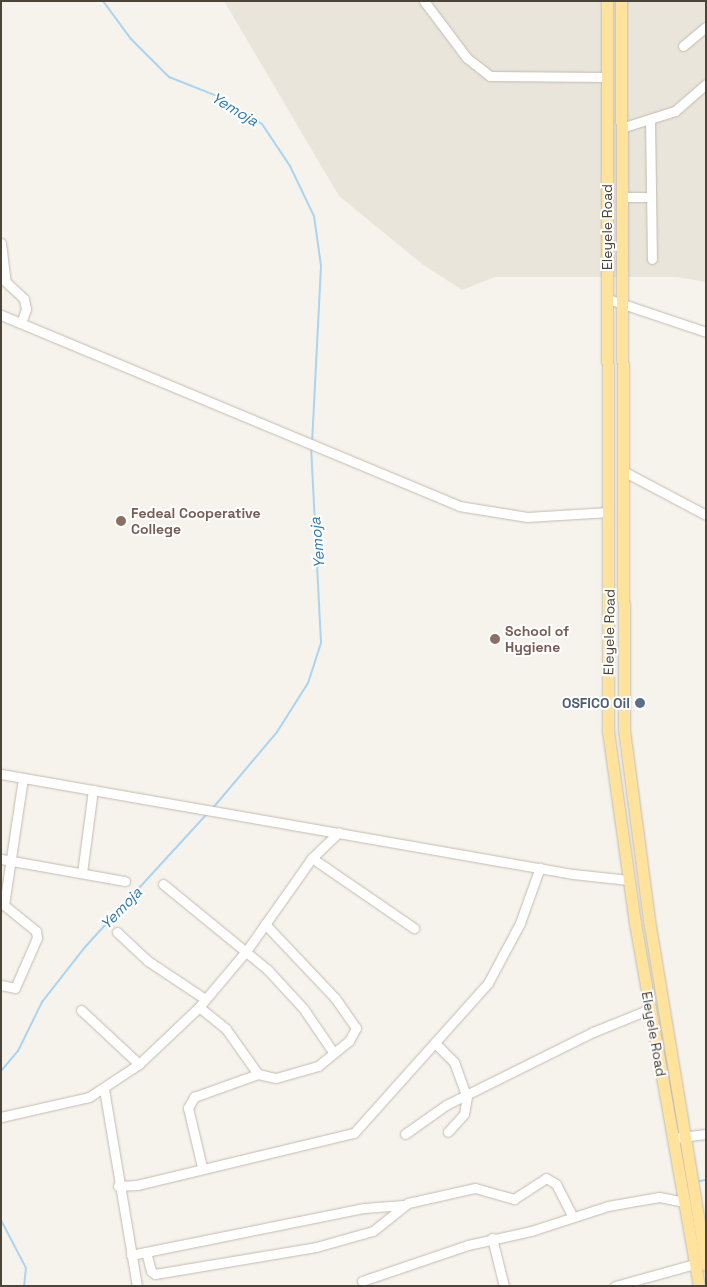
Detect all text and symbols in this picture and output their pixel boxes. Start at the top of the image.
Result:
water label: Yemoja [208,88,262,130]
street label: Eleyele Road [599,184,615,270]
place label: Fedeal Cooperative College [131,505,261,538]
marker: Fedeal Cooperative College [115,515,127,527]
water label: Yemoja [306,517,328,569]
street label: Eleyele Road [600,589,618,675]
place label: School of Hygiene [505,623,569,656]
marker: School of Hygiene [489,633,501,645]
place label: OSFICO Oil [562,695,630,711]
marker: OSFICO Oil [634,697,646,709]
water label: Yemoja [97,883,145,933]
street label: Eleyele Road [638,990,670,1078]

